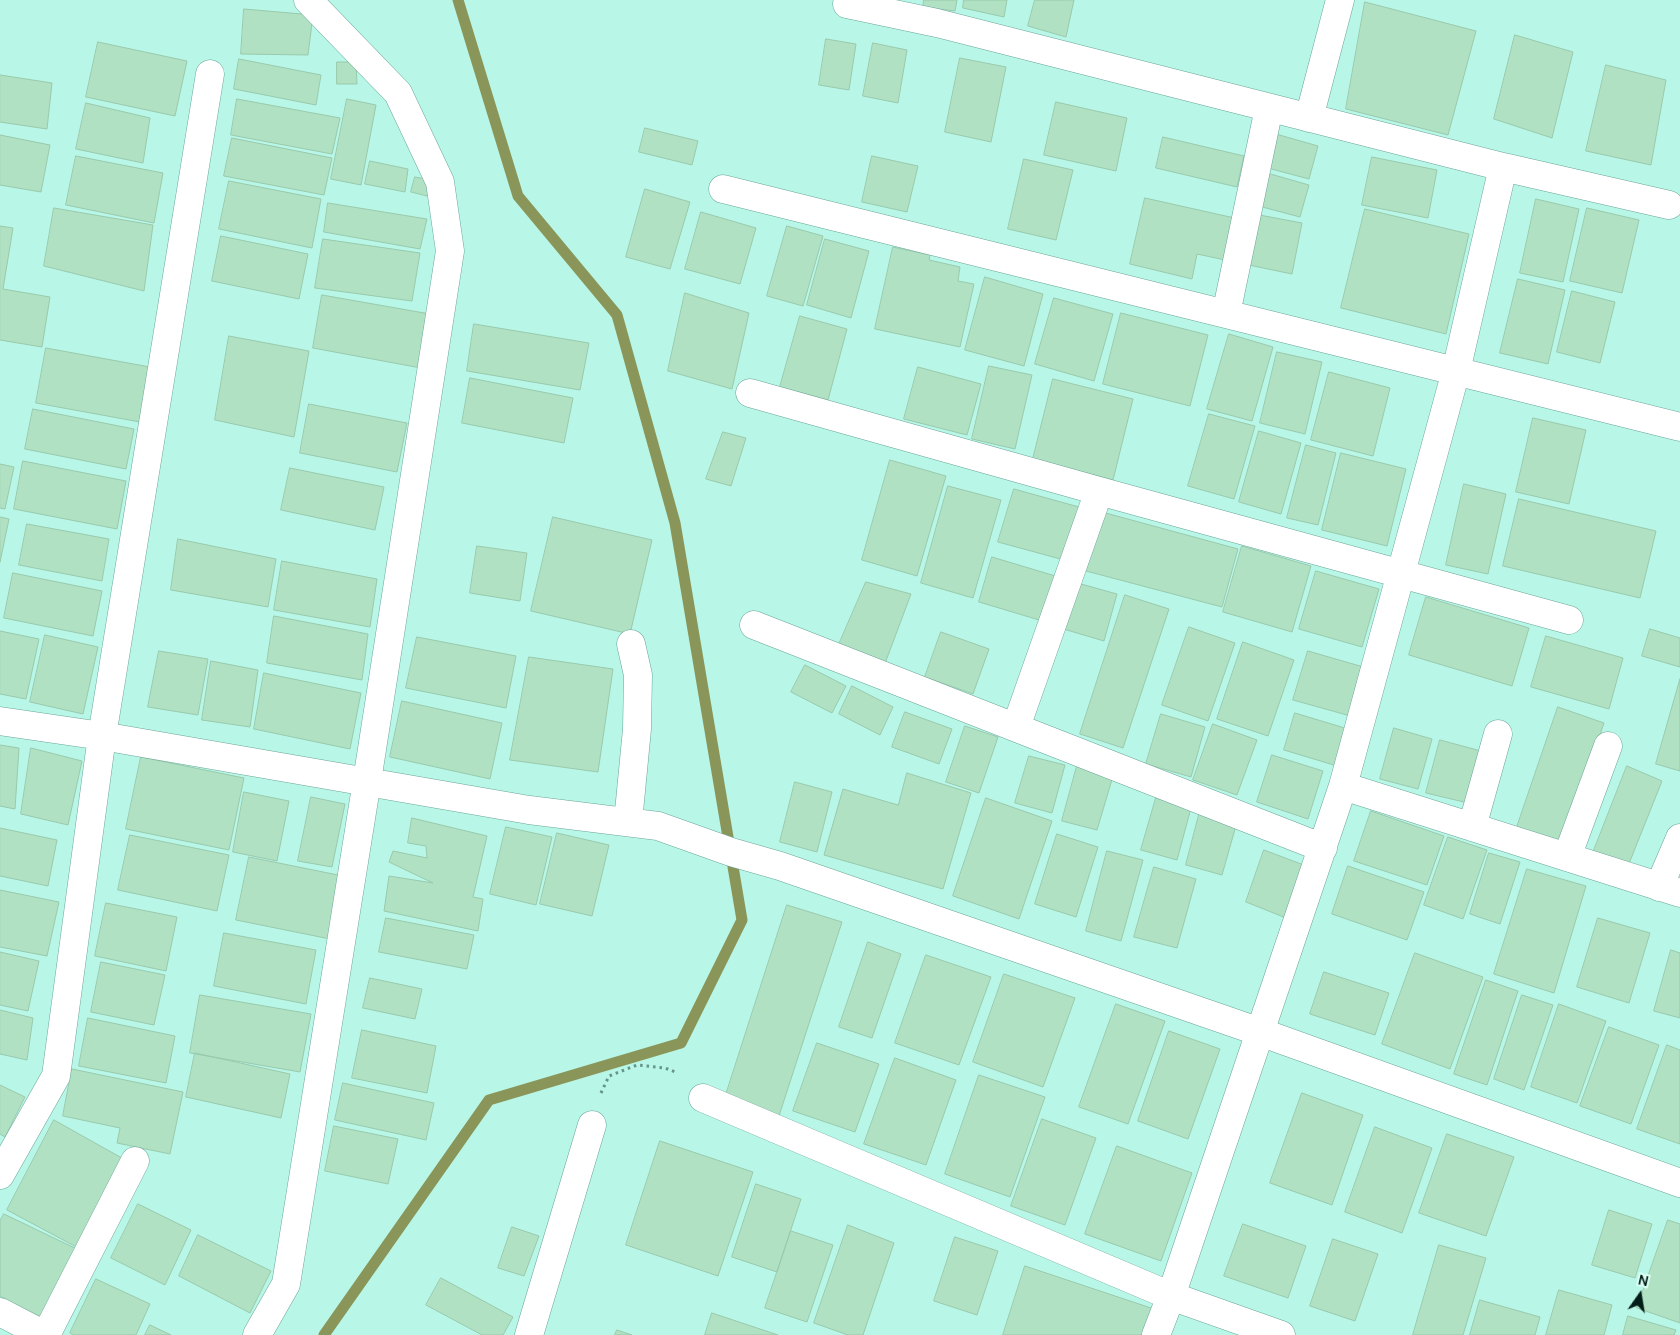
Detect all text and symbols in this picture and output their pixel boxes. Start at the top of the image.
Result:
north arrow [1615,1270,1665,1320]
text: N [1636,1270,1651,1290]

